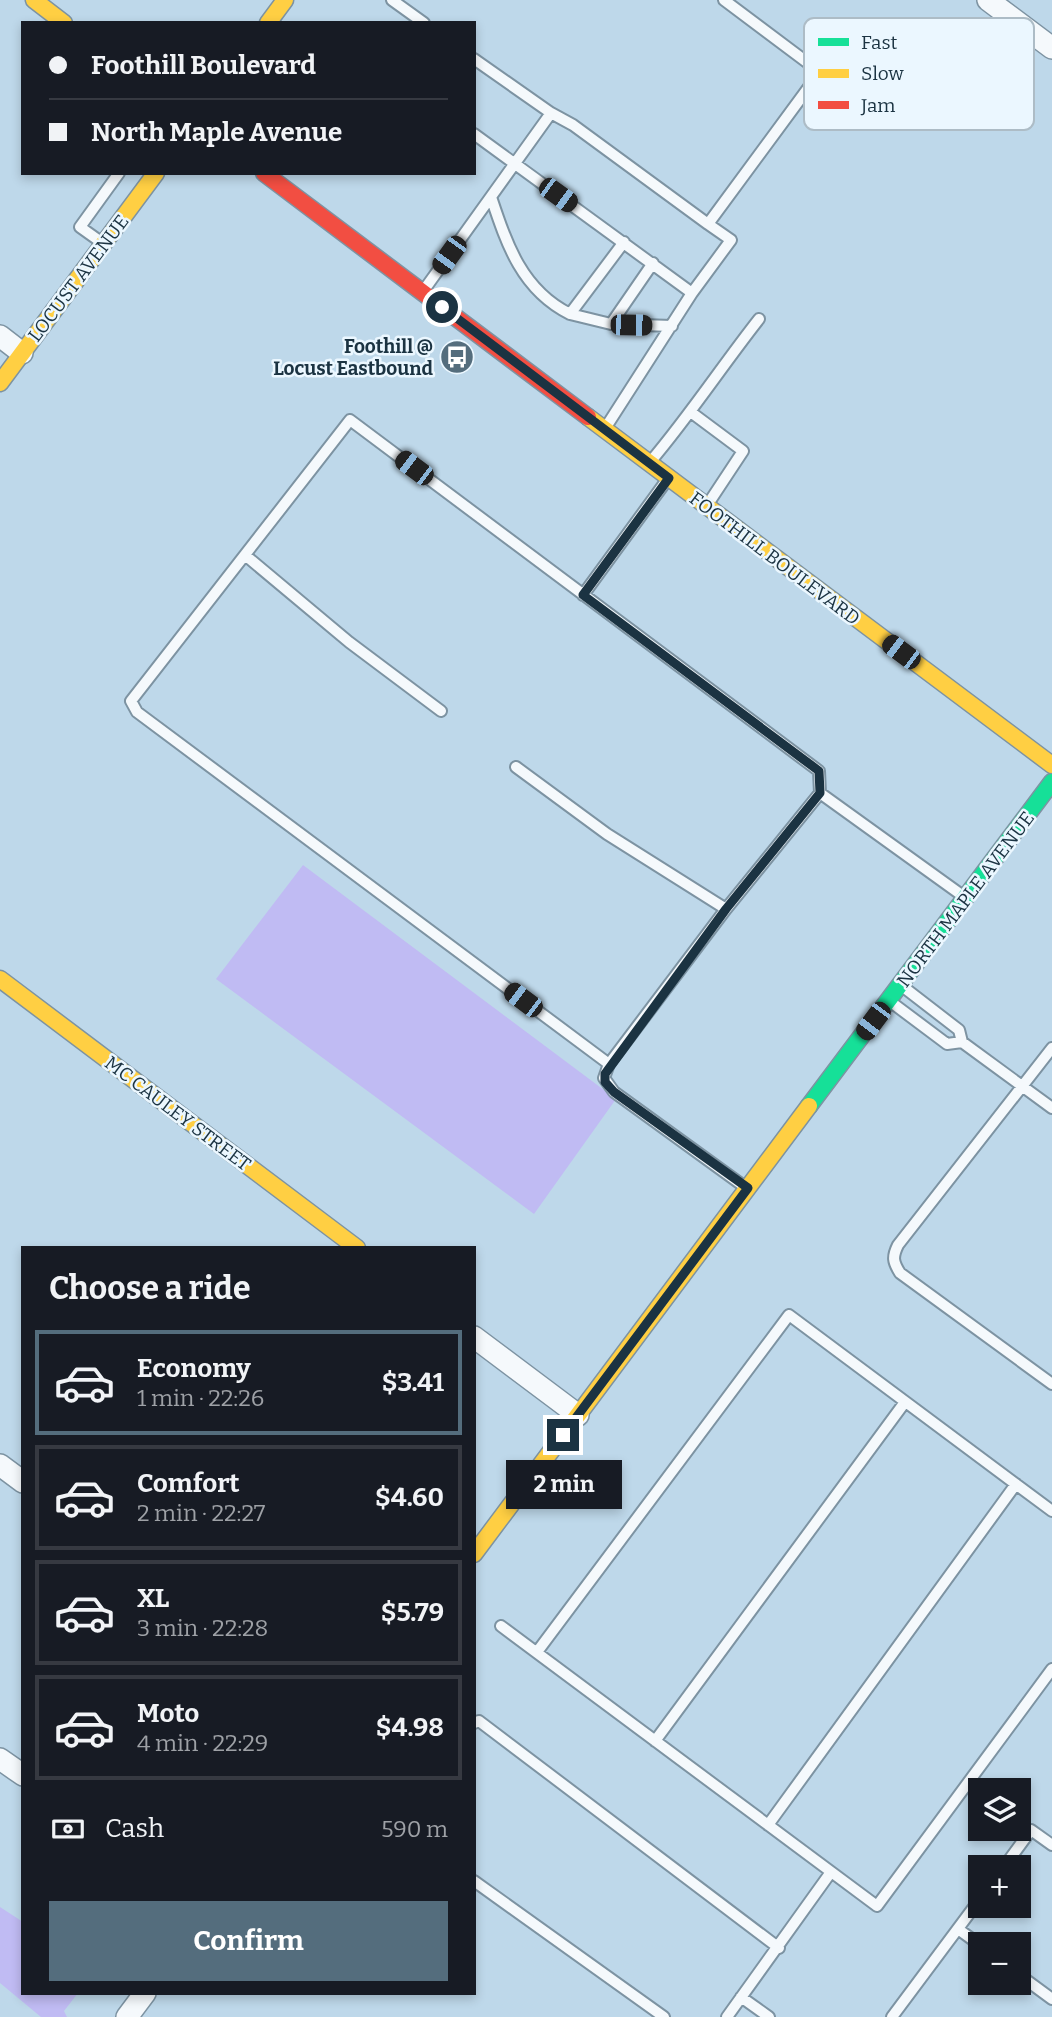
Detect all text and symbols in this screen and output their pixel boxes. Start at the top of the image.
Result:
legend [804,18,1034,130]
text: Fast [861,31,898,54]
text: Foothill Boulevard [91,50,316,81]
text: Slow [861,62,904,85]
text: Jam [860,94,895,117]
text: North Maple Avenue [91,117,342,148]
car [535,174,582,216]
street label: LOCUST AVENUE [23,210,134,346]
car [429,232,470,278]
route start [426,291,458,323]
car [610,314,653,336]
place label: Foothill @ Locust Eastbound [273,335,434,380]
bus stop icon: Foothill @ Locust Eastbound [438,338,476,376]
car [391,447,438,489]
street label: FOOTHILL BOULEVARD [685,487,865,630]
car [878,631,925,673]
street label: NORTH MAPLE AVENUE [892,807,1039,992]
car [500,979,547,1021]
car [852,998,895,1044]
street label: MC CAULEY STREET [100,1051,255,1176]
text: Choose a ride [49,1269,250,1307]
icon: car [53,1351,116,1414]
text: Economy [137,1353,251,1384]
text: $3.41 [382,1367,444,1398]
text: 1 min · 22:26 [137,1384,264,1412]
route end [547,1419,579,1451]
callout: 2 min [505,1460,621,1508]
icon: car [53,1466,116,1529]
text: Comfort [137,1468,240,1499]
text: 2 min [533,1470,595,1498]
text: $4.60 [375,1482,444,1513]
text: 2 min · 22:27 [137,1499,265,1527]
icon: car [53,1581,116,1644]
text: XL [137,1583,169,1614]
text: $5.79 [381,1597,444,1628]
text: 3 min · 22:28 [137,1614,268,1642]
icon: car [53,1696,116,1759]
text: Moto [137,1698,199,1729]
text: $4.98 [376,1712,444,1743]
text: 4 min · 22:29 [137,1729,268,1757]
map controls [968,1778,1031,1995]
button: layers [968,1778,1031,1841]
icon: cash [49,1810,87,1848]
text: Cash [105,1813,164,1844]
text: 590 m [381,1815,448,1843]
button: + [968,1855,1031,1918]
button: Confirm [49,1901,448,1981]
button: − [968,1932,1031,1995]

